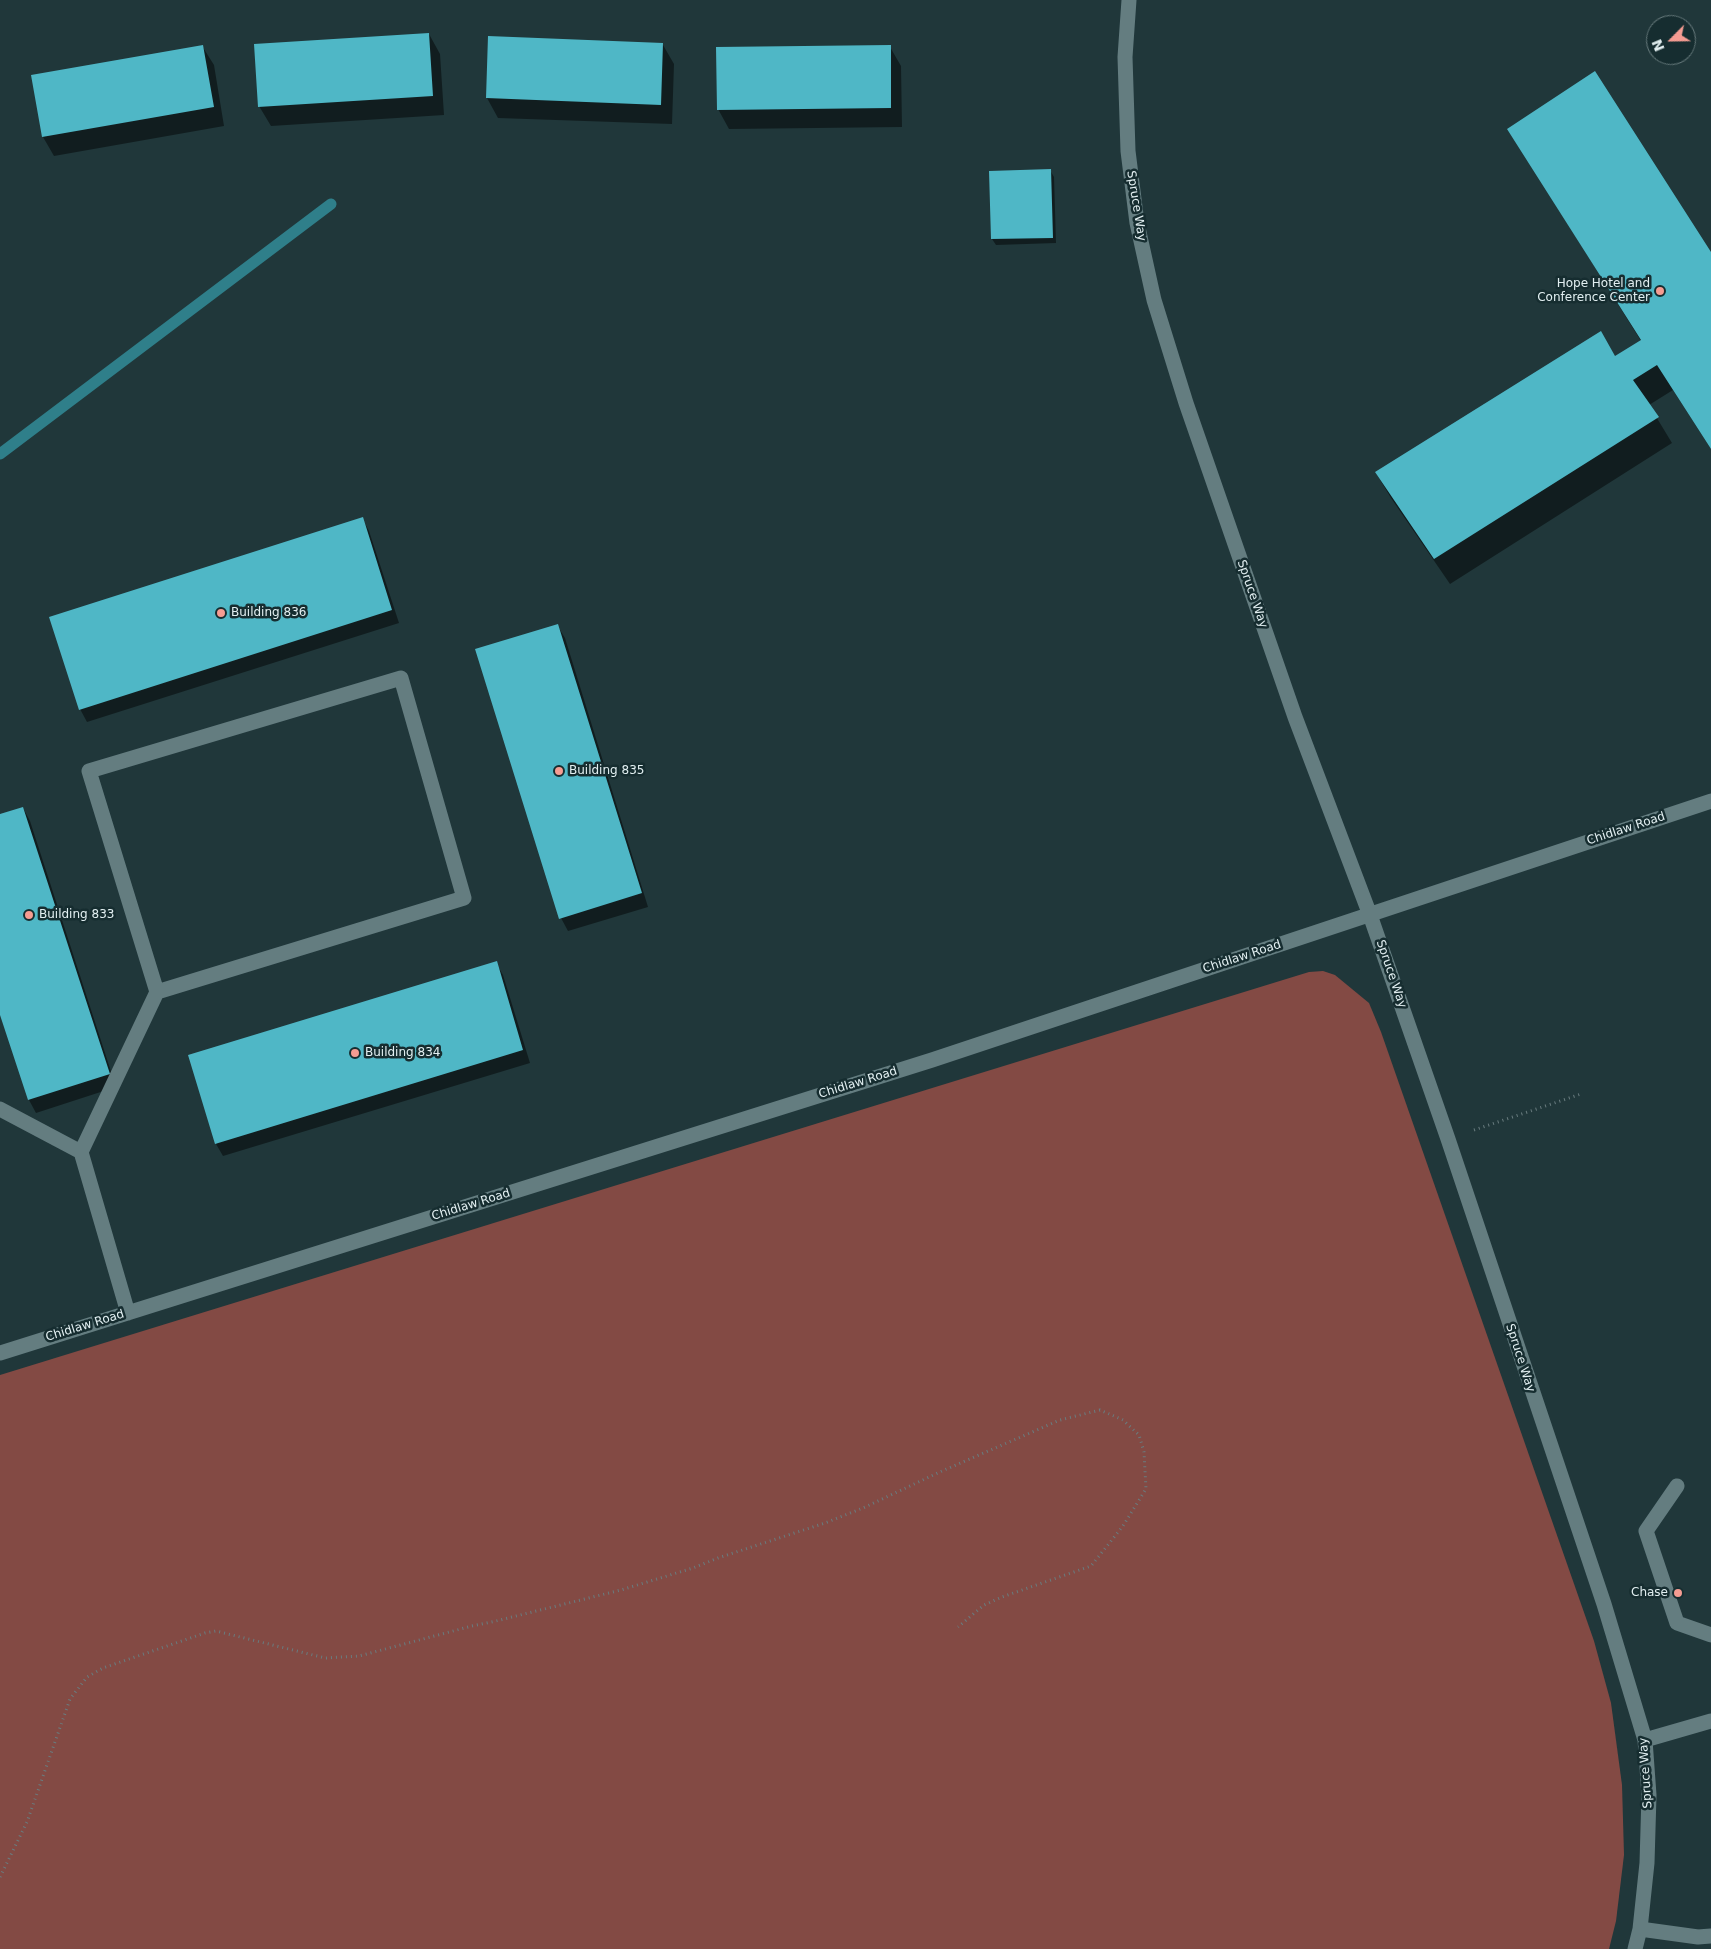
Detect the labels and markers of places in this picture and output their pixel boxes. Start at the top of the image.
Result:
place label: Hope Hotel and Conference Center [1537,277,1650,305]
marker: Hope Hotel and Conference Center [1654,285,1666,297]
place label: Building 836 [231,606,306,620]
marker: Building 836 [215,607,227,619]
place label: Building 835 [569,764,644,778]
marker: Building 835 [553,765,565,777]
place label: Building 833 [39,908,114,922]
marker: Building 833 [23,909,35,921]
place label: Building 834 [365,1046,440,1060]
marker: Building 834 [349,1047,361,1059]
place label: Chase [1631,1586,1668,1600]
marker: Chase [1672,1587,1684,1599]

